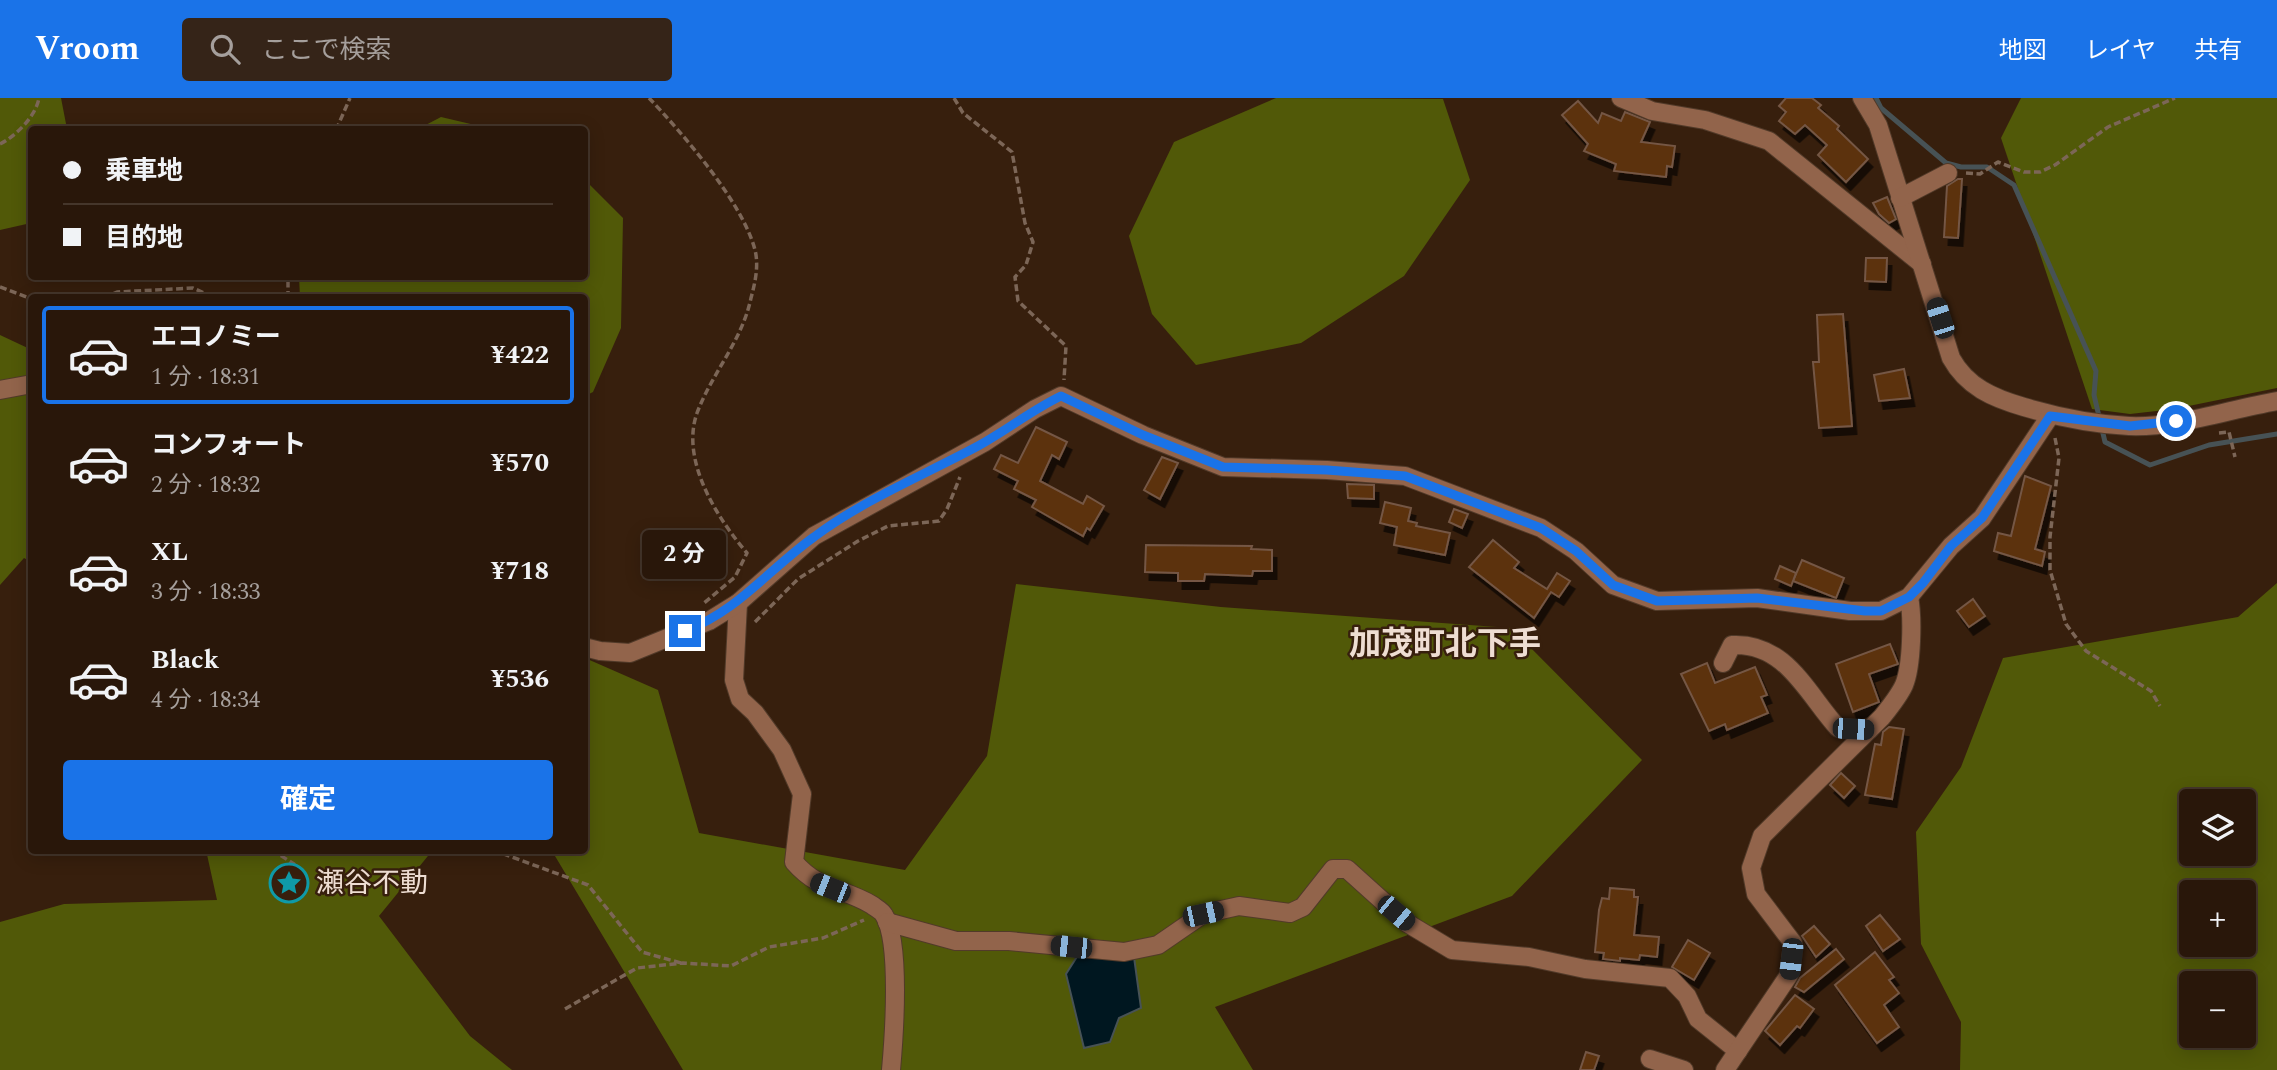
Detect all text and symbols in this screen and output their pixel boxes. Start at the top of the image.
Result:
search box [182,18,672,81]
text: Vroom [35,24,140,74]
icon: search [206,30,244,68]
text: ここで検索 [262,30,392,70]
text: 地図 [1999,33,2047,69]
text: レイヤ [2085,33,2156,69]
text: 共有 [2194,33,2242,69]
text: 乗車地 [105,151,183,191]
text: 目的地 [105,218,183,258]
car [1924,295,1957,341]
text: エコノミー [151,317,281,357]
icon: car [67,324,130,387]
text: ¥422 [491,335,549,375]
text: 1 分 · 18:31 [151,360,260,395]
route start [2160,405,2192,437]
text: コンフォート [151,425,306,465]
icon: car [67,432,130,495]
text: ¥570 [491,443,549,483]
text: 2 分 · 18:32 [151,468,260,503]
callout: 2 分 [643,530,727,578]
text: XL [151,532,188,572]
text: 2 分 [663,537,705,572]
icon: car [67,540,130,603]
text: ¥718 [491,551,549,591]
text: 3 分 · 18:33 [151,575,260,610]
route end [669,615,701,647]
district label: 加茂町北下手 [1349,620,1541,669]
text: Black [151,640,219,680]
icon: car [67,648,130,711]
text: ¥536 [491,659,549,699]
text: 4 分 · 18:34 [151,683,260,718]
car [1832,717,1875,741]
button: 確定 [63,760,553,840]
map controls [2179,789,2256,1048]
button: layers [2179,789,2256,866]
place icon: 瀬谷不動 [268,862,310,904]
place label: 瀬谷不動 [316,862,428,905]
car [807,870,854,906]
button: + [2179,880,2256,957]
car [1374,891,1419,935]
car [1181,899,1226,929]
car [1050,934,1093,960]
car [1779,937,1804,981]
button: − [2179,971,2256,1048]

